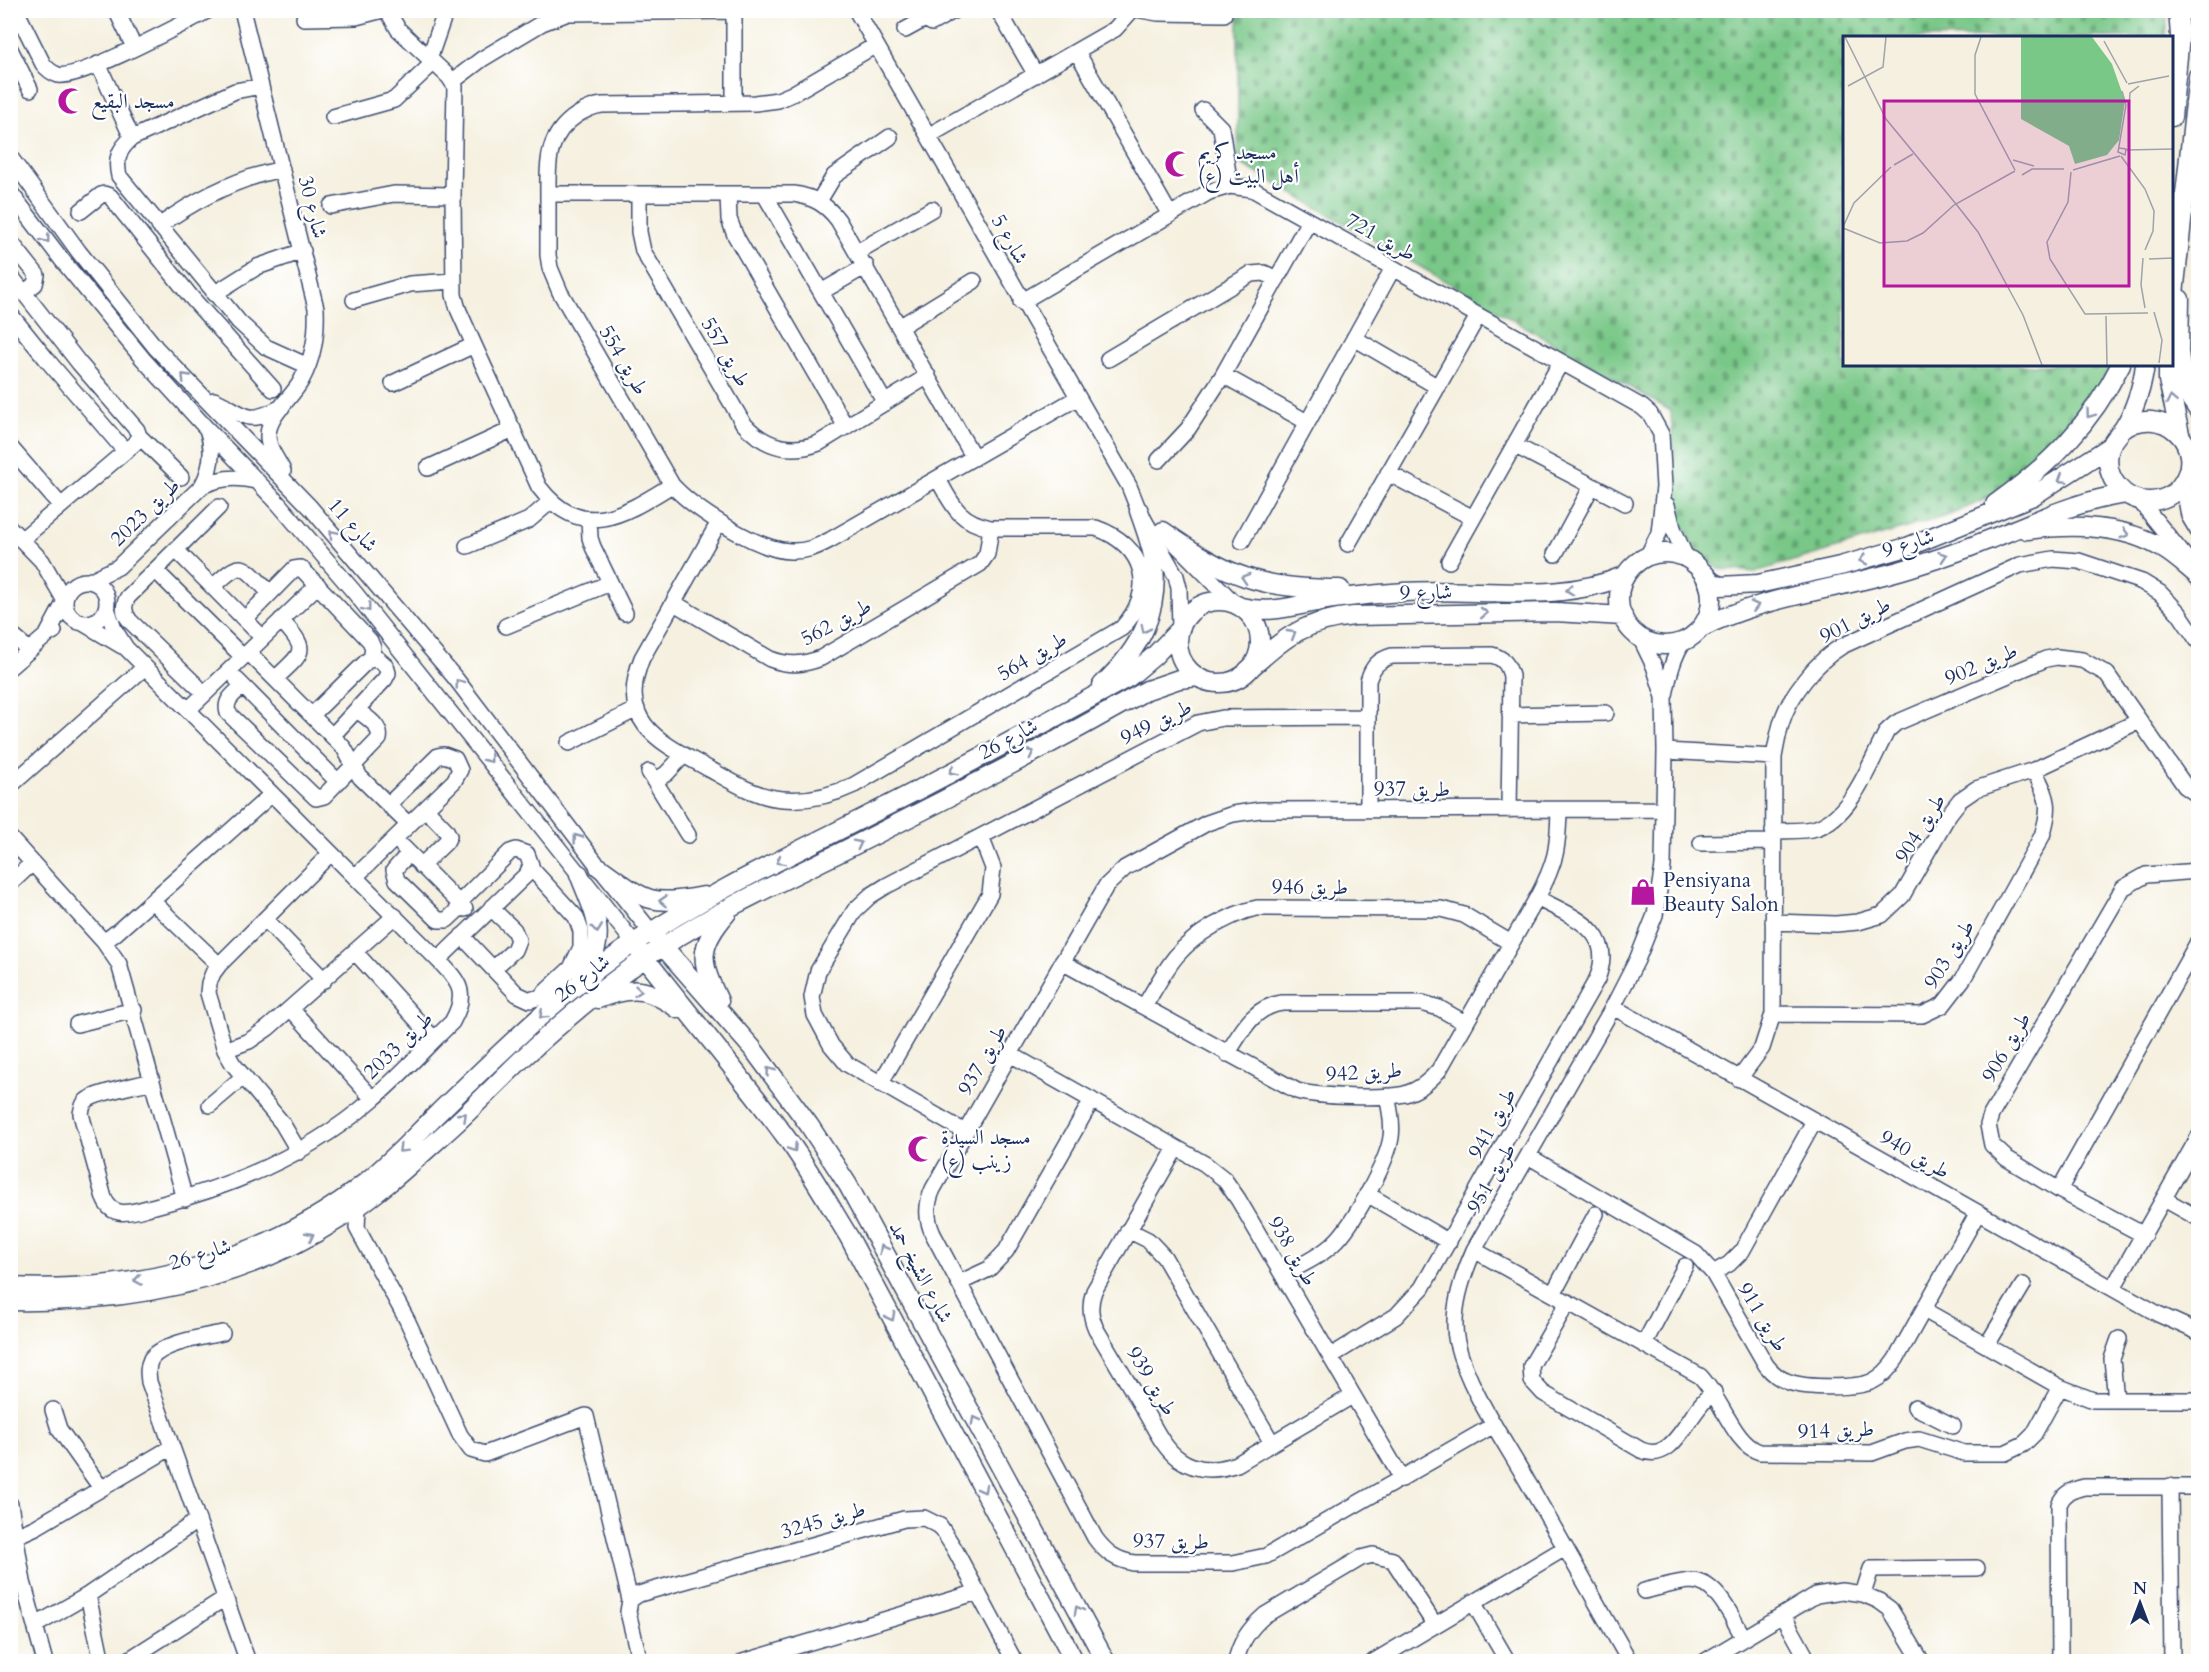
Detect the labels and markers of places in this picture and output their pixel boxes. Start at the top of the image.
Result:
mosque icon: مسجد البقيع [56,86,86,116]
place label: مسجد البقيع [91,87,175,120]
place label: مسجد كريم أهل البيت (ع) [1198,138,1299,194]
mosque icon: مسجد كريم أهل البيت (ع) [1163,149,1193,179]
place label: Pensiyana Beauty Salon [1663,866,1779,919]
shop icon: Pensiyana Beauty Salon [1628,877,1658,907]
place label: مسجد السيدة زينب (ع) [941,1123,1031,1179]
mosque icon: مسجد السيدة زينب (ع) [906,1134,936,1164]

